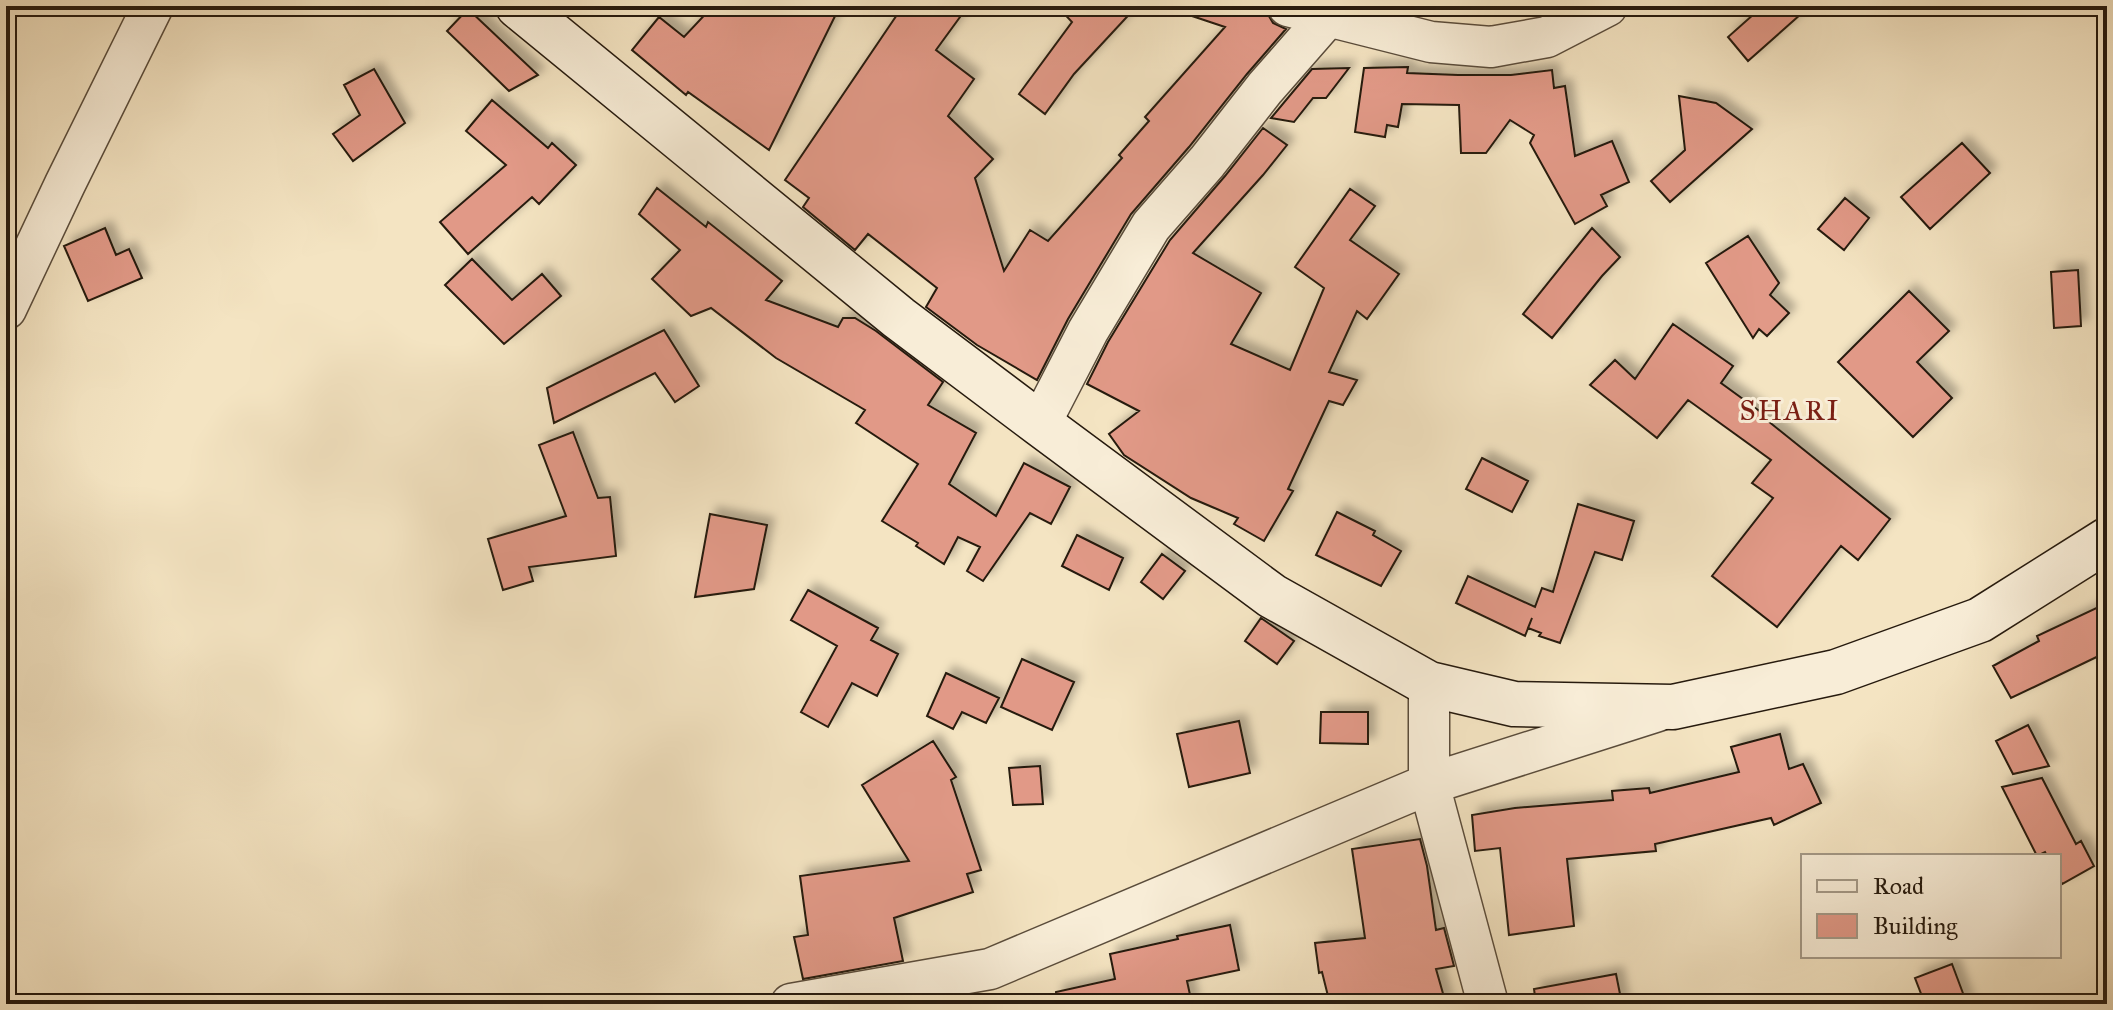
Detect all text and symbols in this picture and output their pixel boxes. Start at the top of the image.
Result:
district label: SHARI [1740,393,1840,428]
legend [1801,854,2061,958]
text: Road [1873,871,1924,901]
text: Building [1873,911,1958,941]

